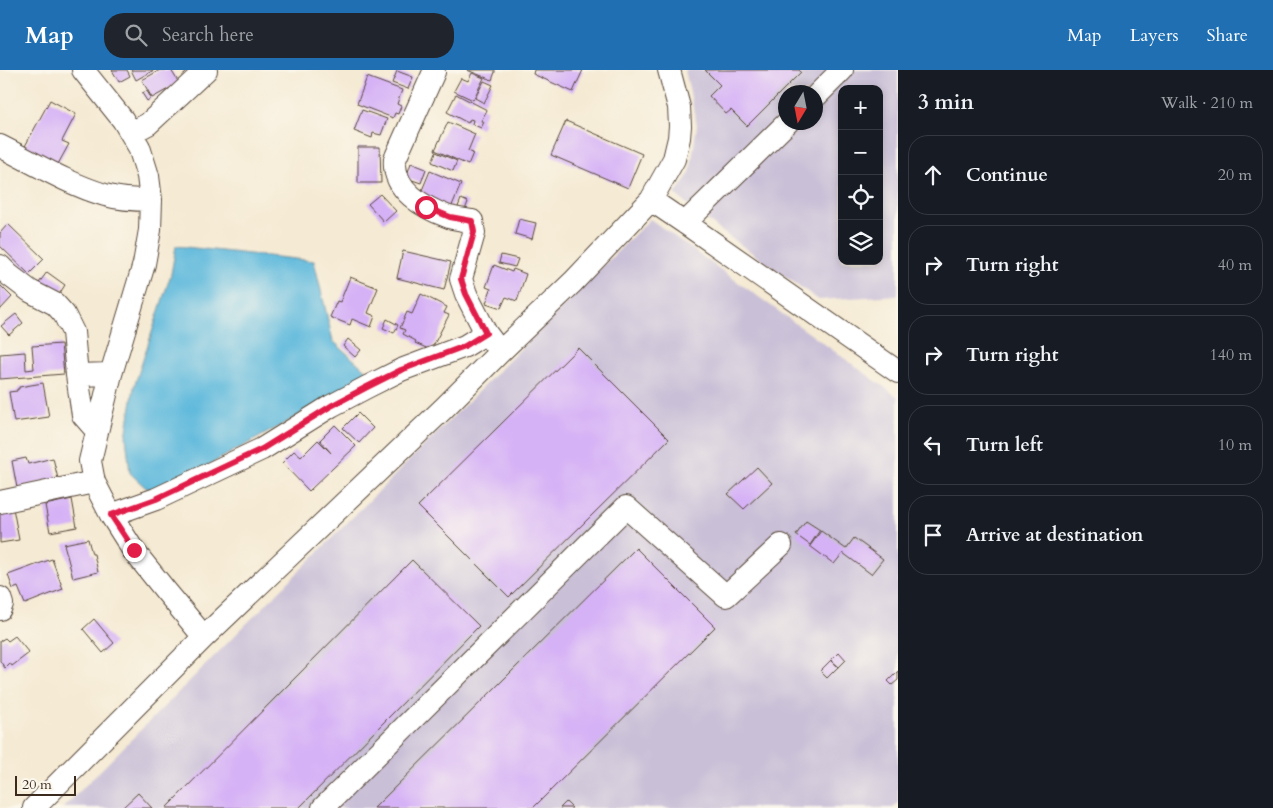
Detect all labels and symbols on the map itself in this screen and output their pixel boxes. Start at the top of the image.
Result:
north arrow [778,85,823,130]
route start [415,196,438,219]
route end [123,539,146,562]
scale bar [15,773,76,796]

